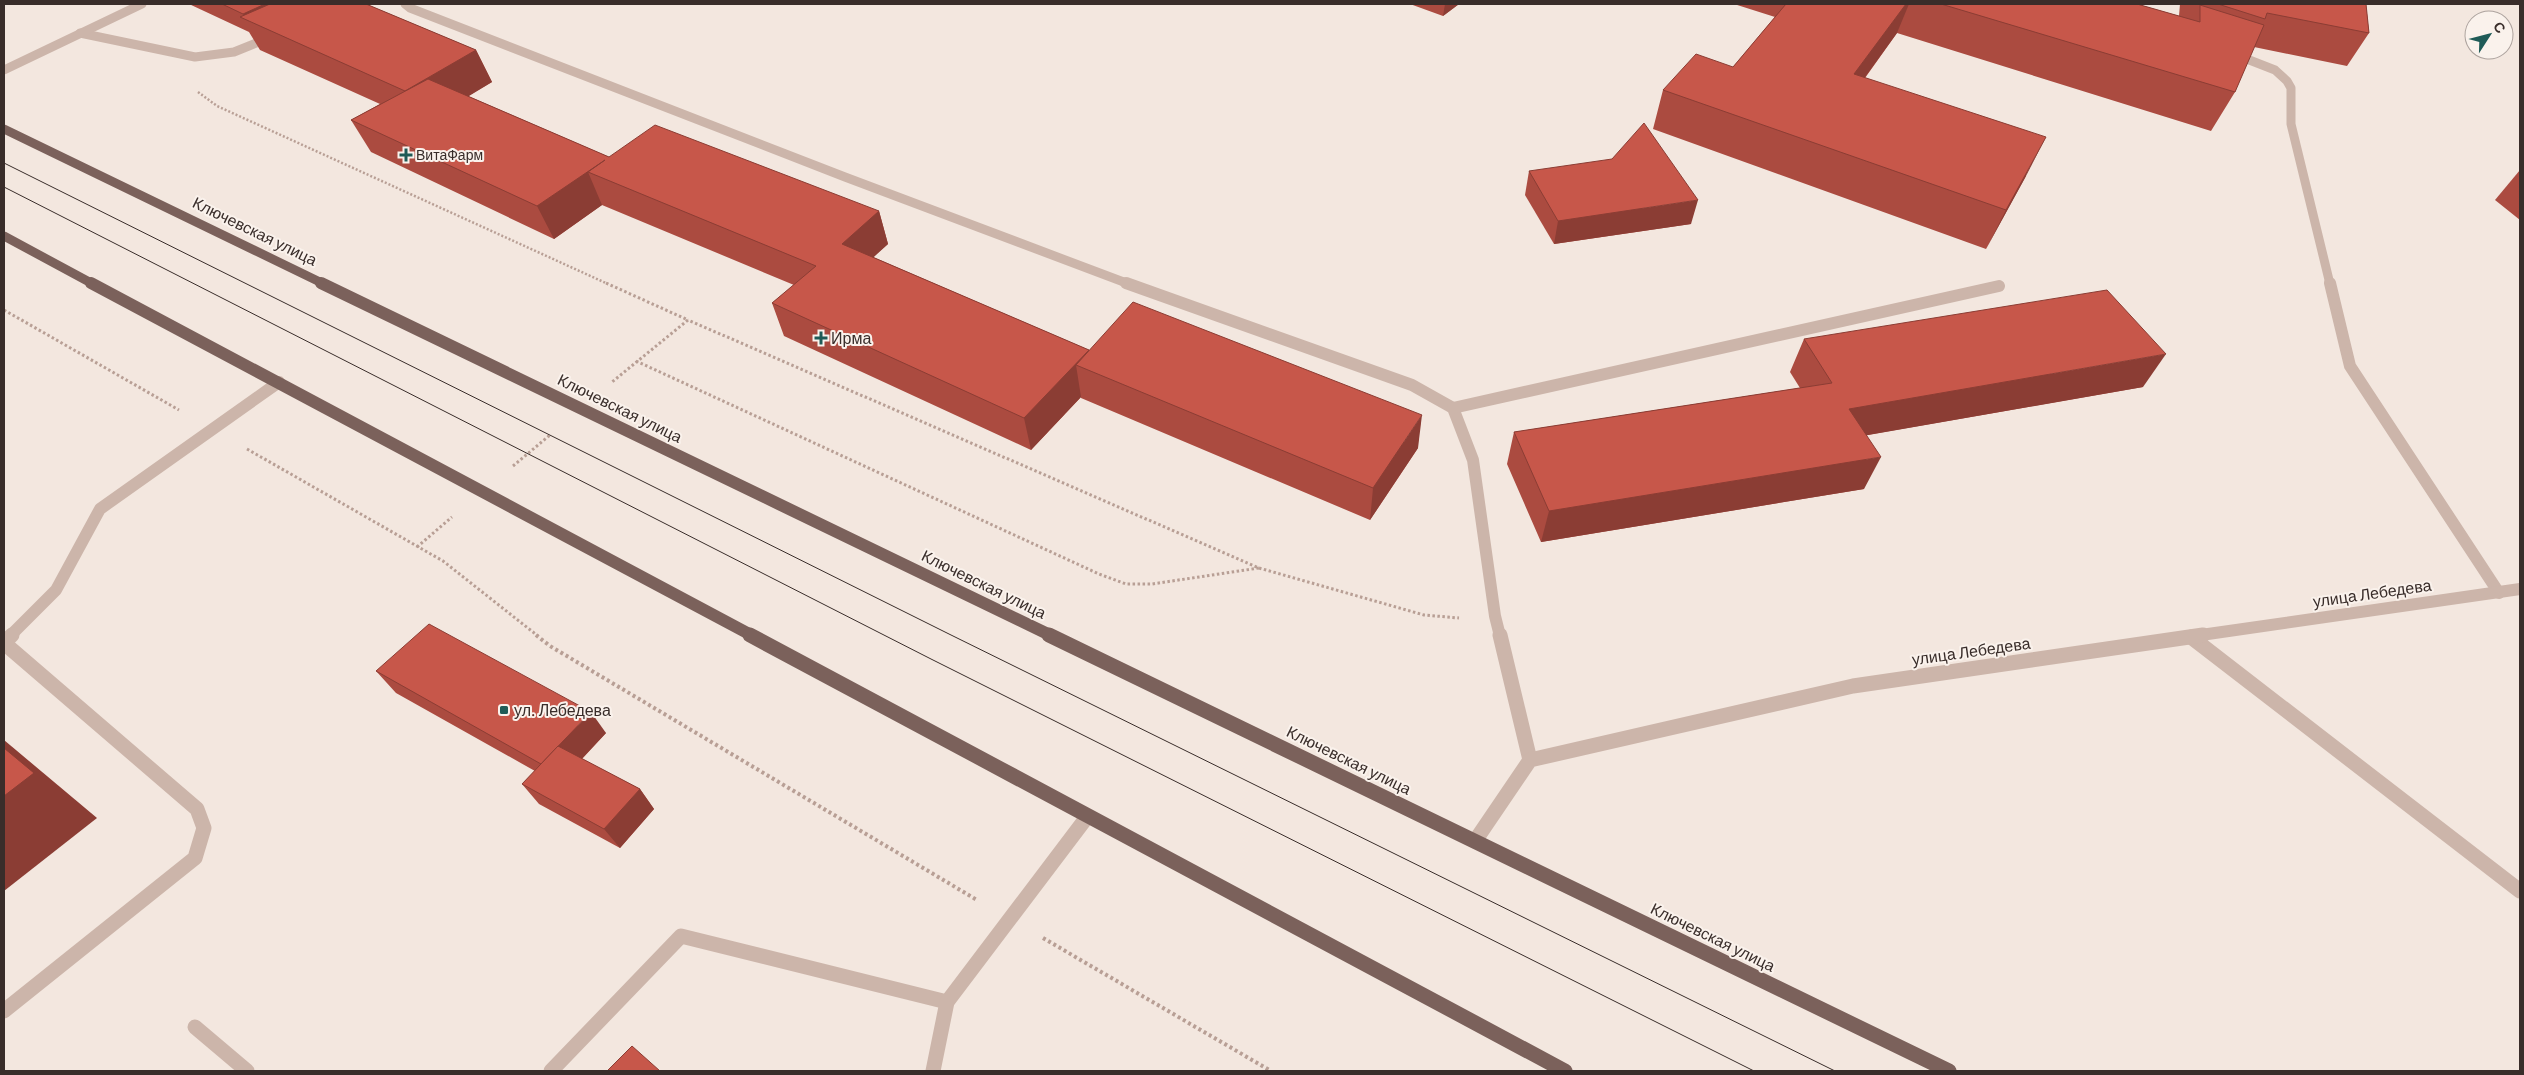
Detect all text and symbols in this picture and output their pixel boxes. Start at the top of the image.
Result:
north arrow [2464,10,2514,60]
text: С [2490,18,2510,36]
place label: ВитаФарм [416,146,483,163]
marker: ВитаФарм [400,149,412,161]
street label: Ключевская улица [190,192,321,269]
place label: Ирма [831,328,871,347]
marker: Ирма [815,332,827,344]
street label: Ключевская улица [555,369,686,446]
street label: Ключевская улица [919,545,1050,622]
street label: улица Лебедева [2311,575,2432,610]
street label: улица Лебедева [1910,633,2031,668]
place label: ул. Лебедева [514,700,611,719]
marker: ул. Лебедева [498,704,510,716]
street label: Ключевская улица [1284,721,1415,798]
street label: Ключевская улица [1648,898,1779,975]

